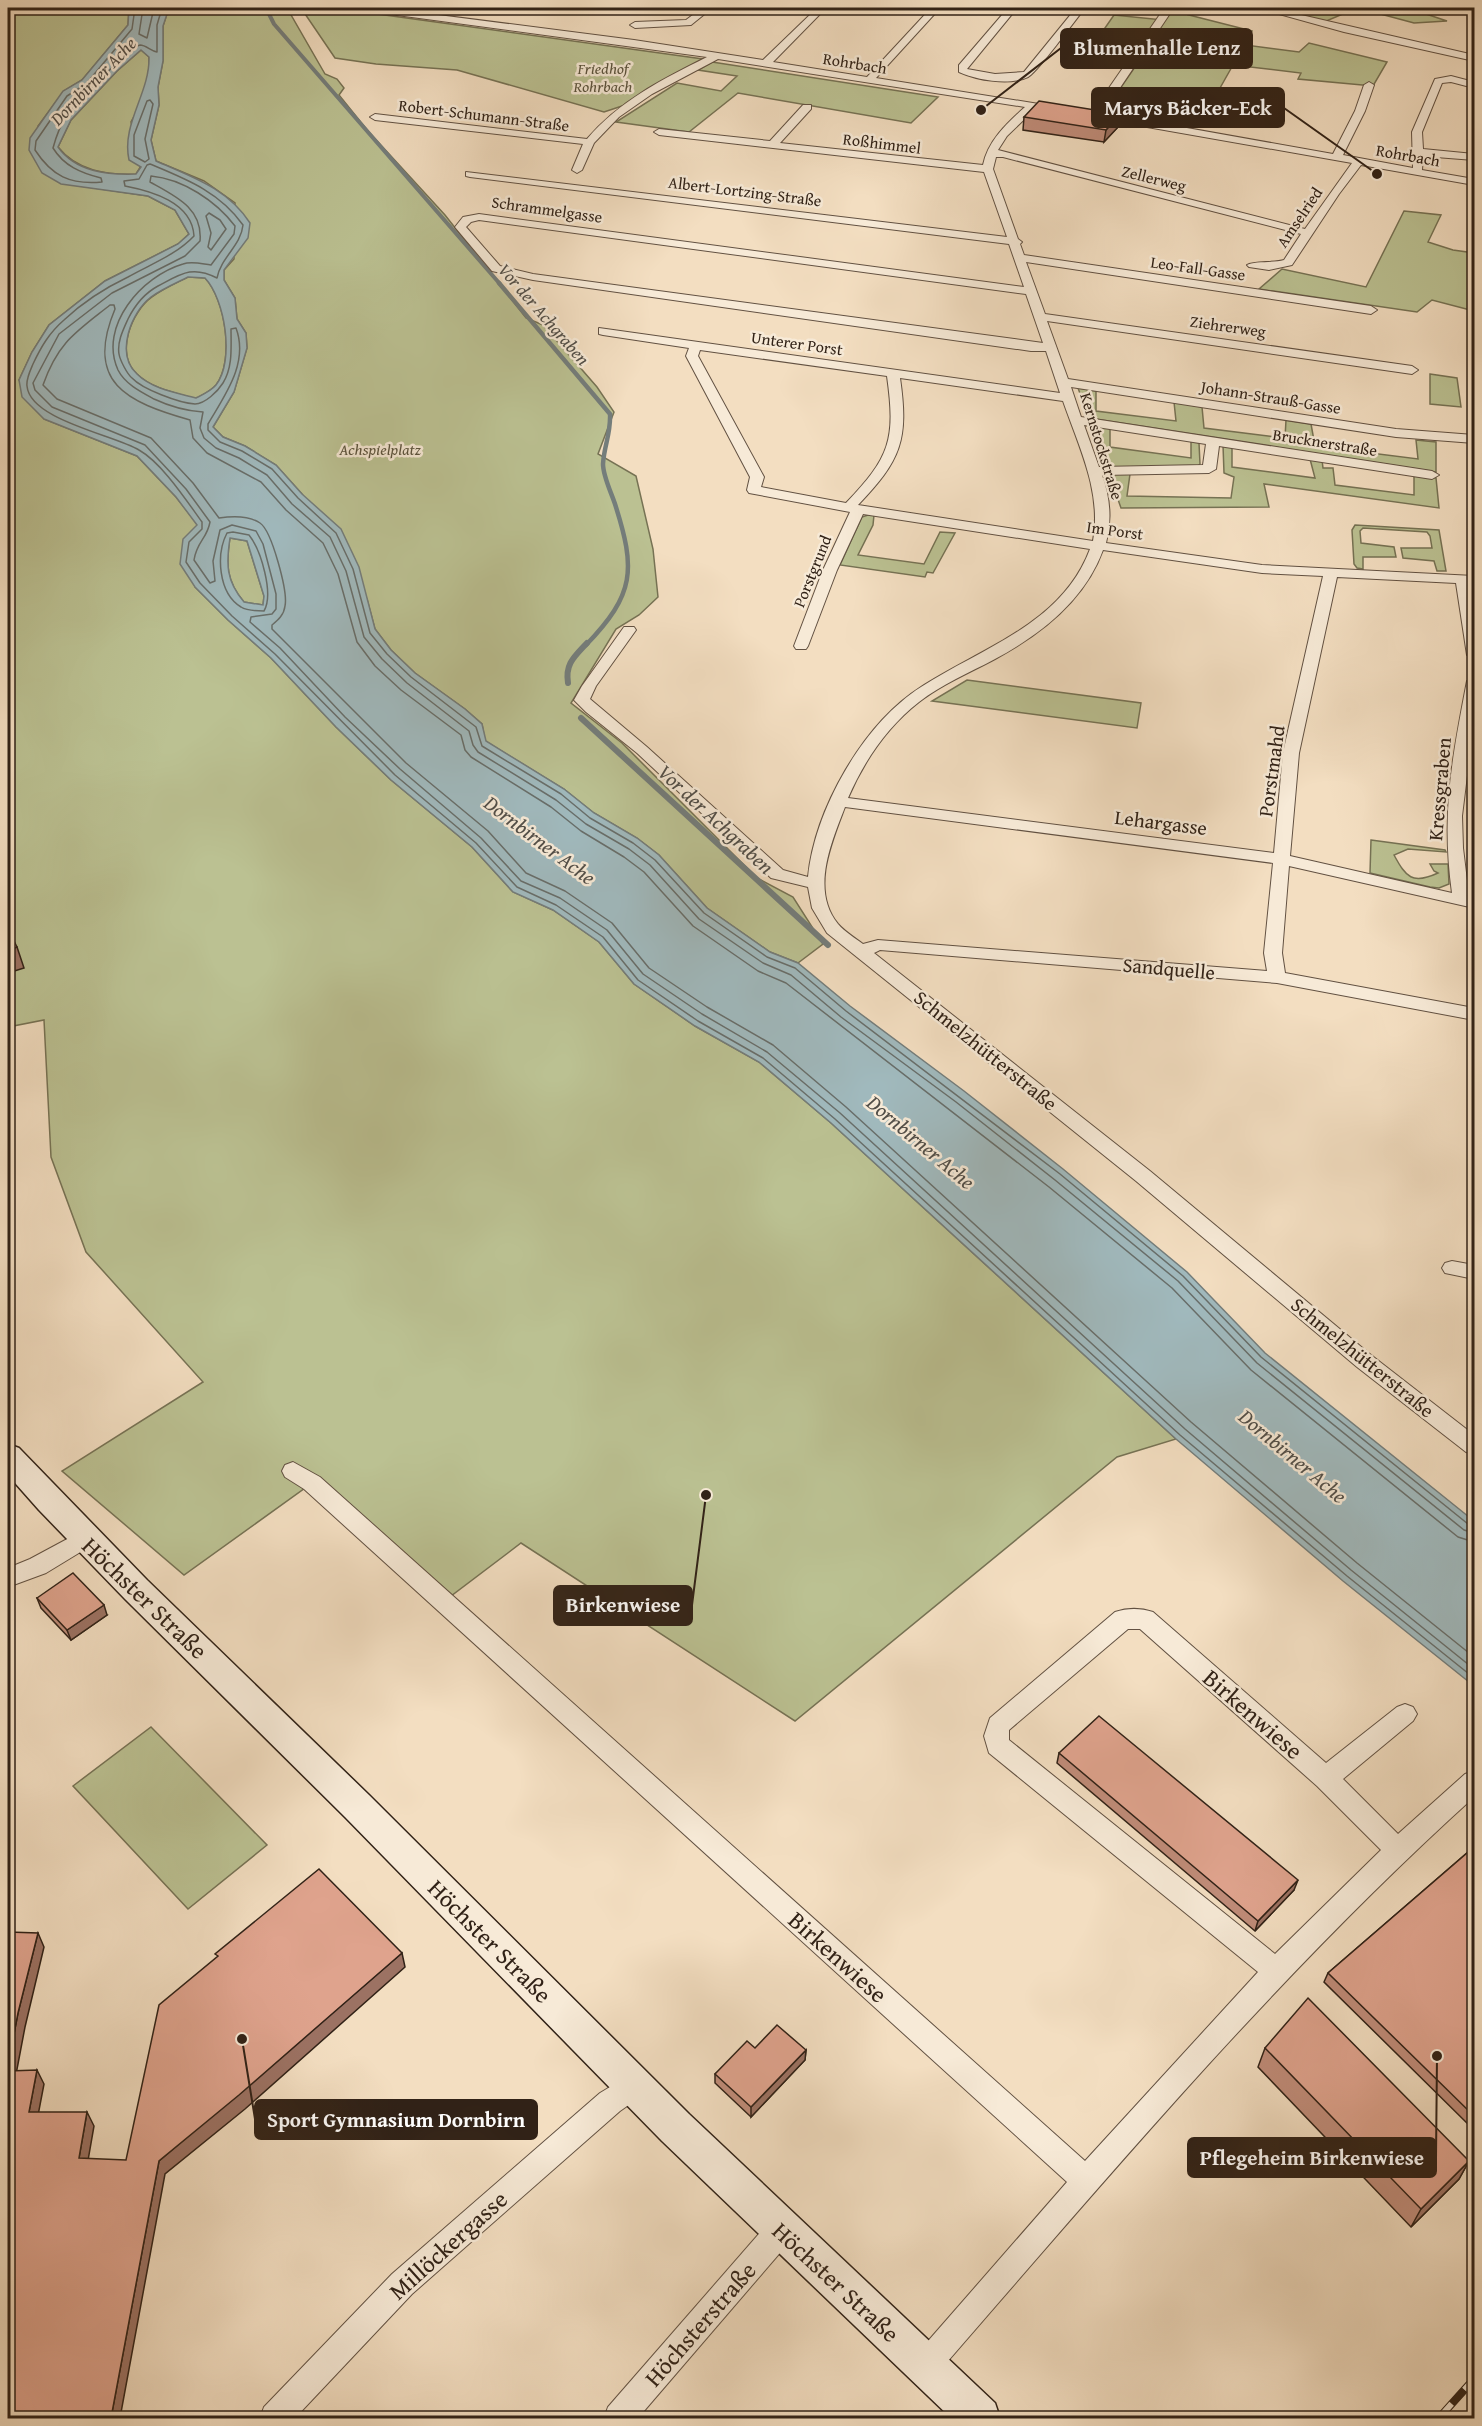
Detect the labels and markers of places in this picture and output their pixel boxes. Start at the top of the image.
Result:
callout: Blumenhalle Lenz [1061,29,1252,68]
callout: Marys Bäcker-Eck [1092,88,1284,127]
callout: Birkenwiese [554,1586,692,1625]
callout: Sport Gymnasium Dornbirn [255,2100,537,2139]
callout: Pflegeheim Birkenwiese [1188,2138,1436,2177]

